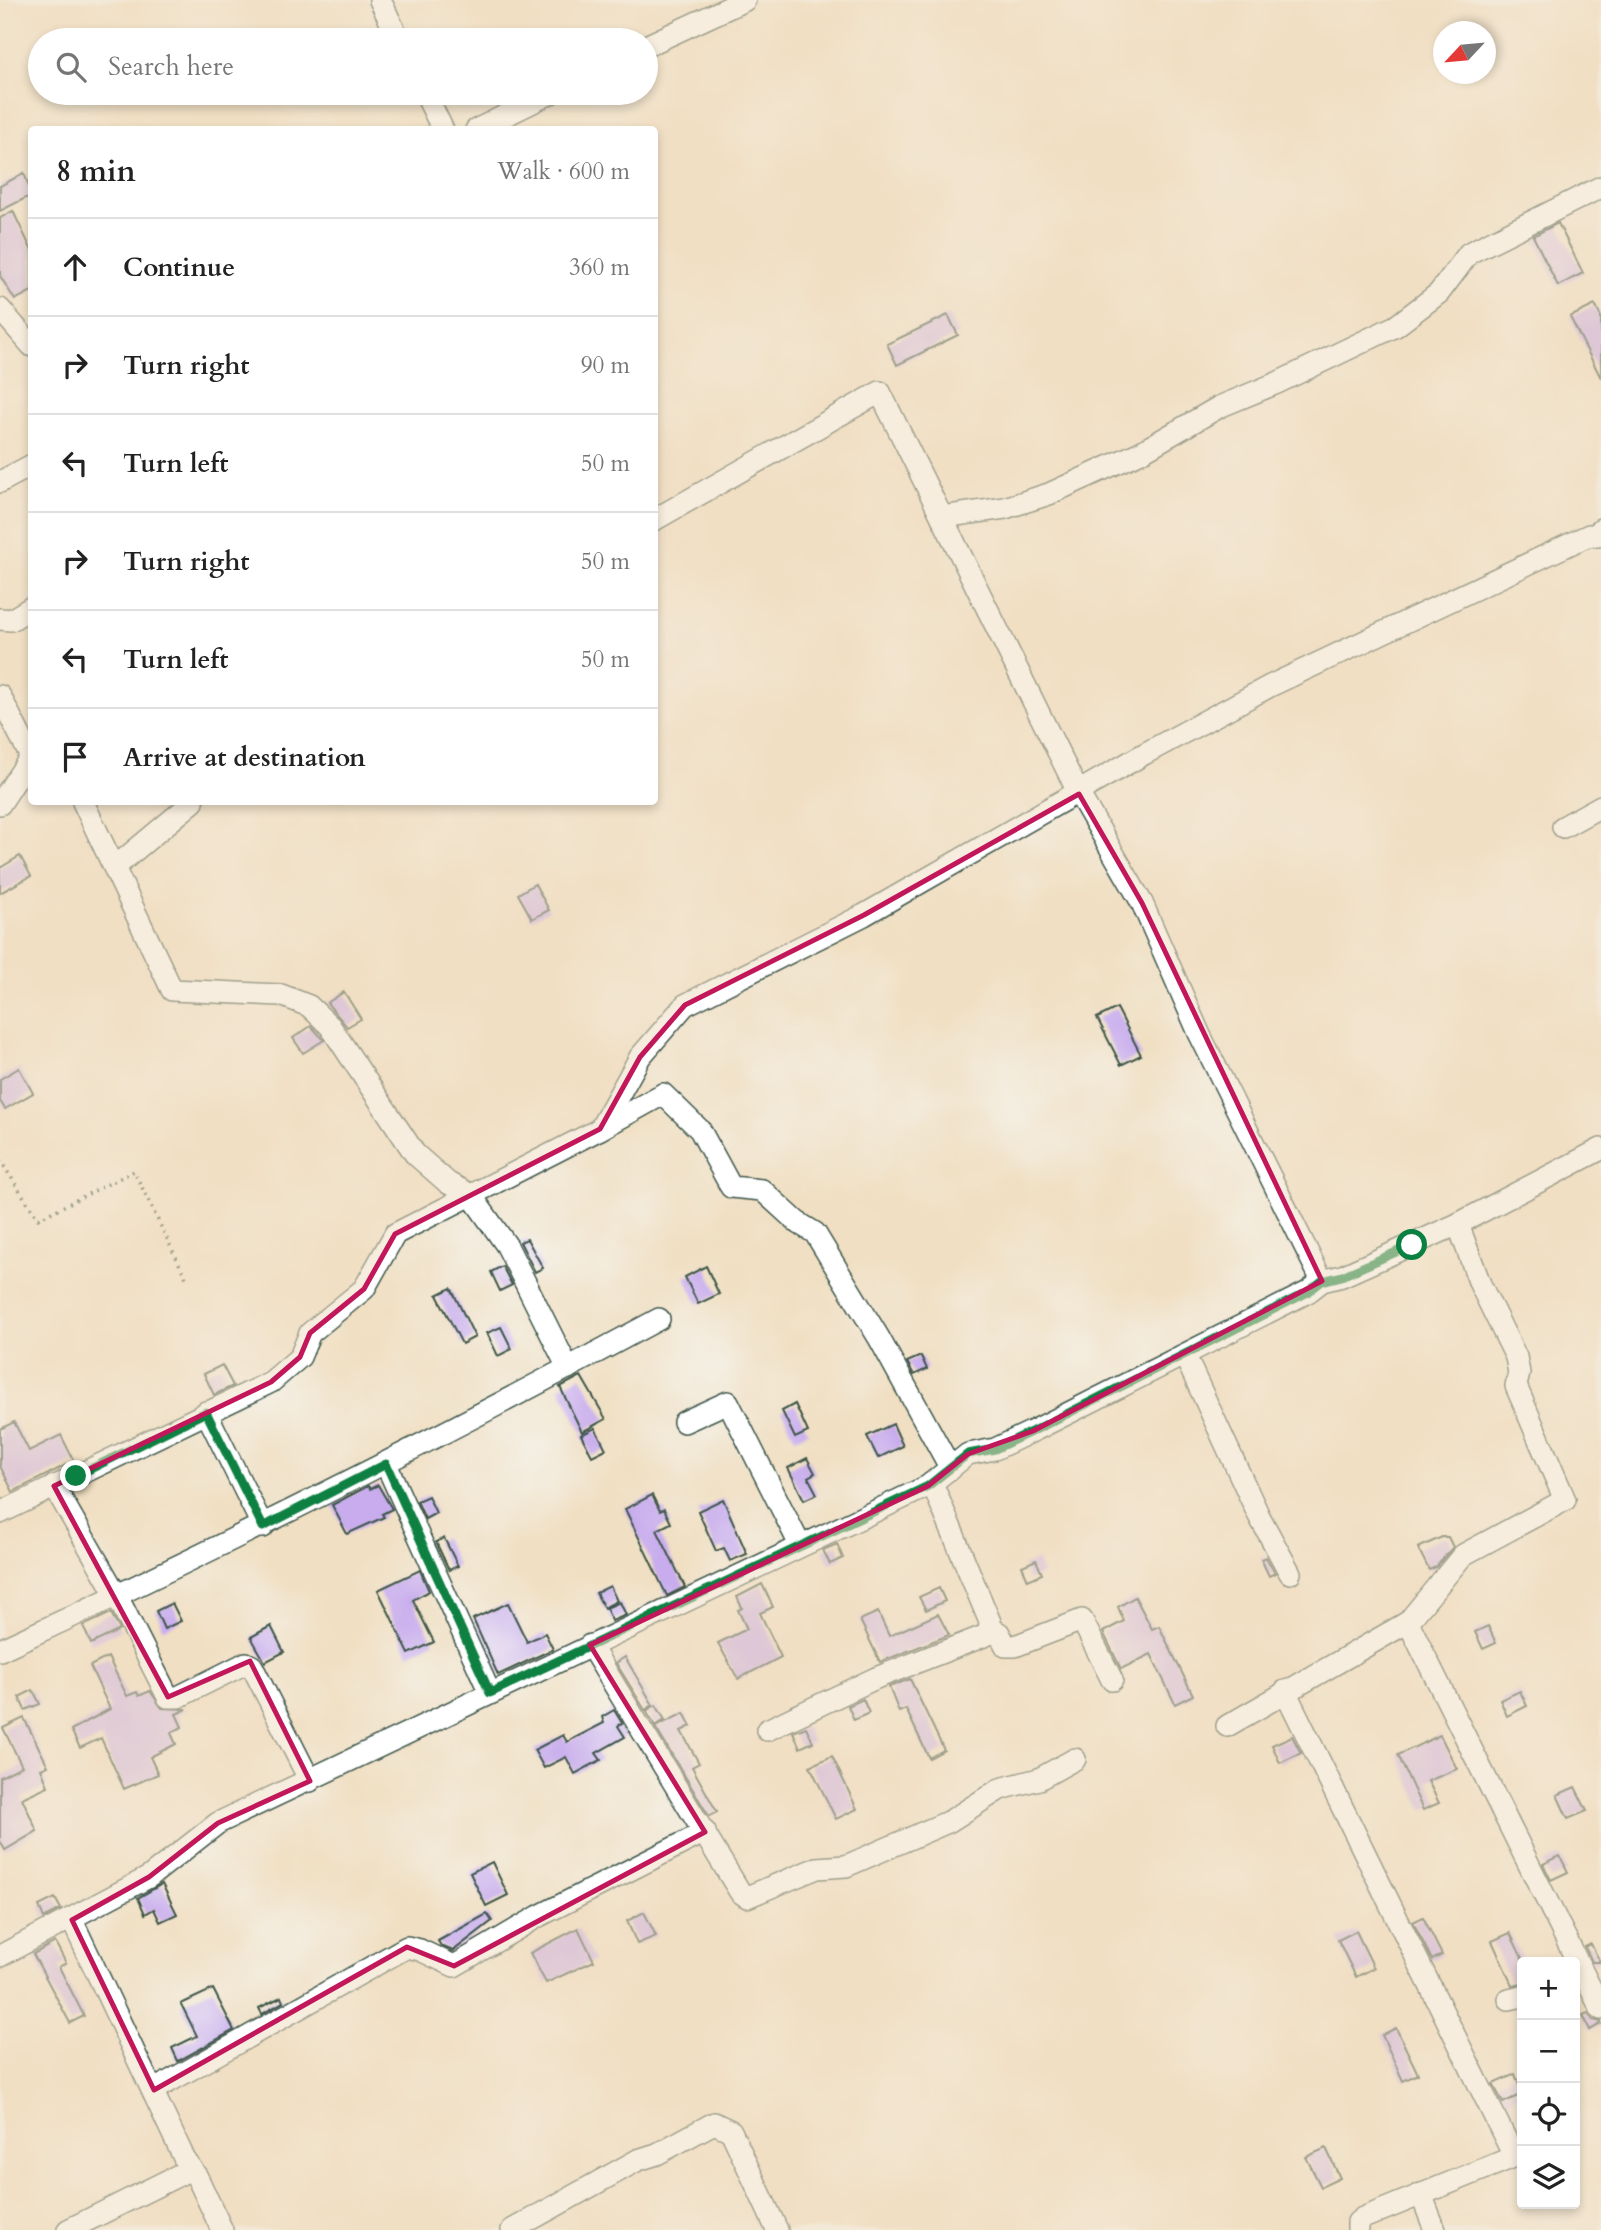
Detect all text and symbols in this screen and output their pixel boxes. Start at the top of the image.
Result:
north arrow [1433,21,1496,84]
search box [28,28,658,105]
icon: search [52,48,90,86]
text: Search here [108,49,234,84]
text: 8 min [56,151,136,192]
text: Walk · 600 m [497,156,630,187]
icon: ahead [56,248,94,286]
text: Continue [123,250,235,285]
text: 360 m [569,252,630,283]
icon: right [56,346,94,384]
text: Turn right [123,348,250,383]
text: 90 m [581,350,630,381]
icon: left [56,444,94,482]
text: Turn left [123,446,228,481]
text: 50 m [581,448,630,479]
icon: right [56,542,94,580]
text: Turn right [123,544,250,579]
text: 50 m [581,546,630,577]
icon: left [56,640,94,678]
text: Turn left [123,642,228,677]
text: 50 m [581,644,630,675]
icon: arrive [56,738,94,776]
text: Arrive at destination [123,740,366,775]
route start [1396,1229,1427,1260]
route end [60,1460,91,1491]
map controls [1517,1957,1580,2209]
button: + [1517,1957,1580,2020]
button: − [1517,2020,1580,2083]
button: locate [1517,2083,1580,2146]
button: layers [1517,2146,1580,2209]

